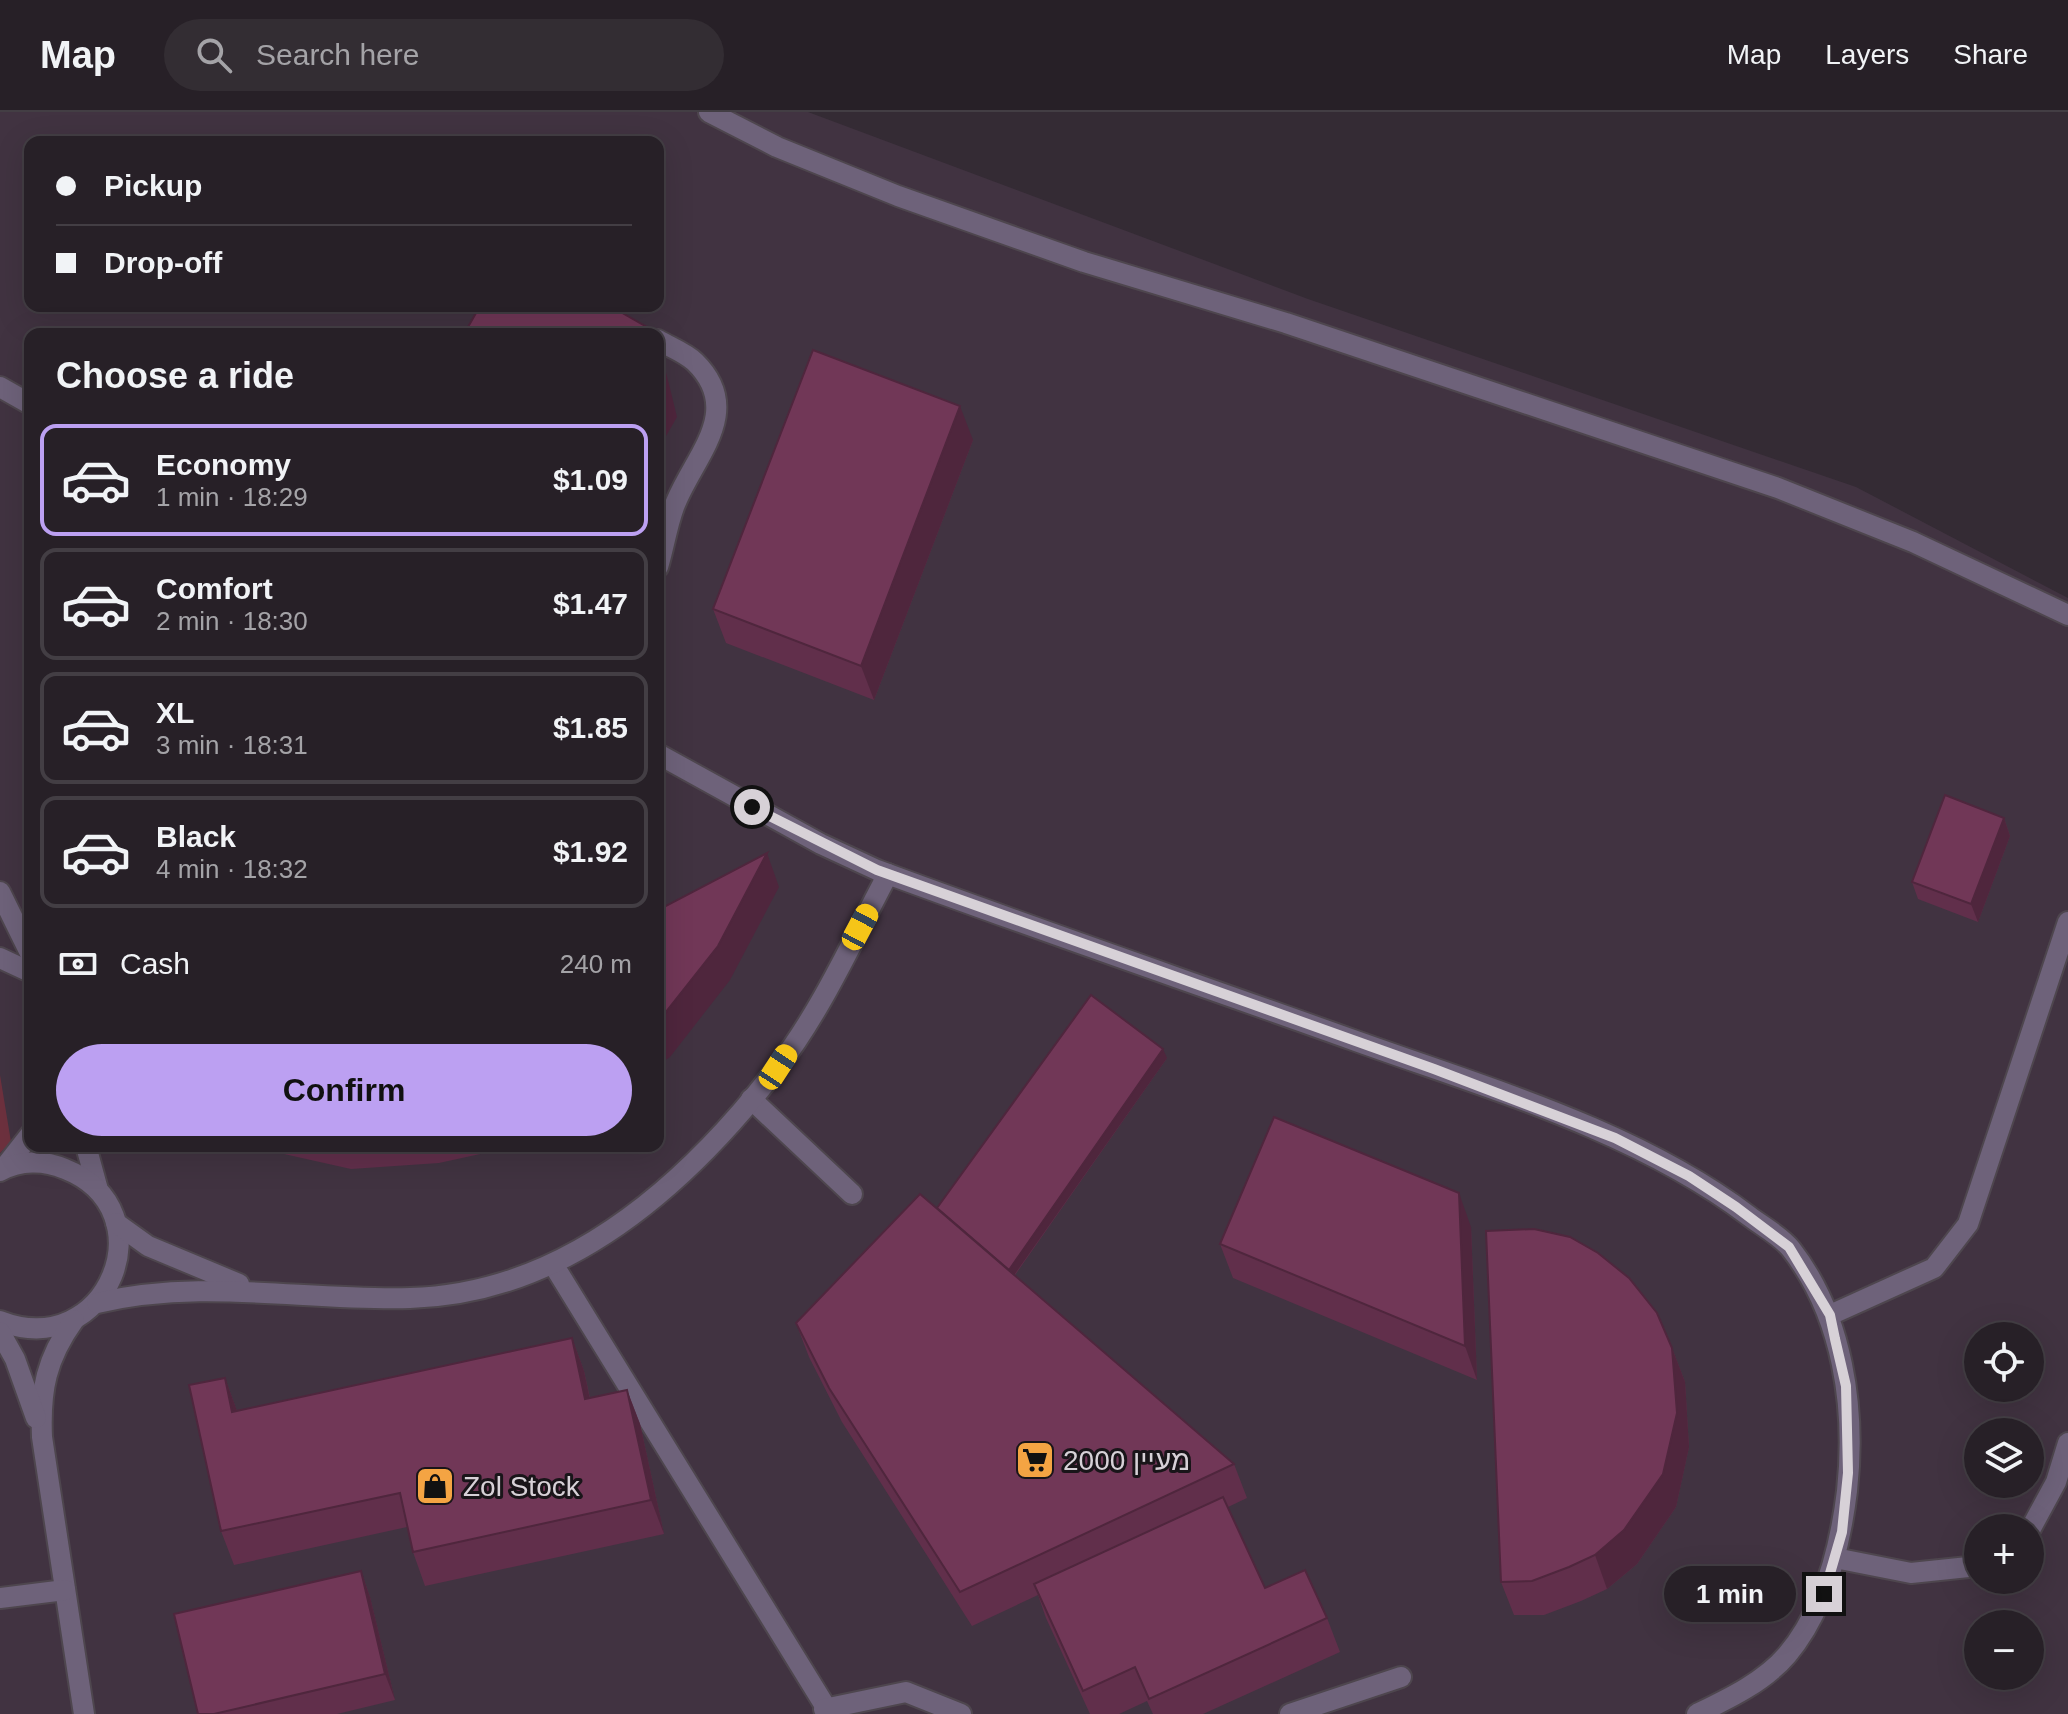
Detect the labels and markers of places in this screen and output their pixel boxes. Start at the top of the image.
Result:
supermarket icon: מעיין 2000 [1014,1439,1056,1481]
place label: מעיין 2000 [1063,1445,1190,1476]
shop icon: Zol Stock [414,1465,456,1507]
place label: Zol Stock [463,1471,581,1502]

